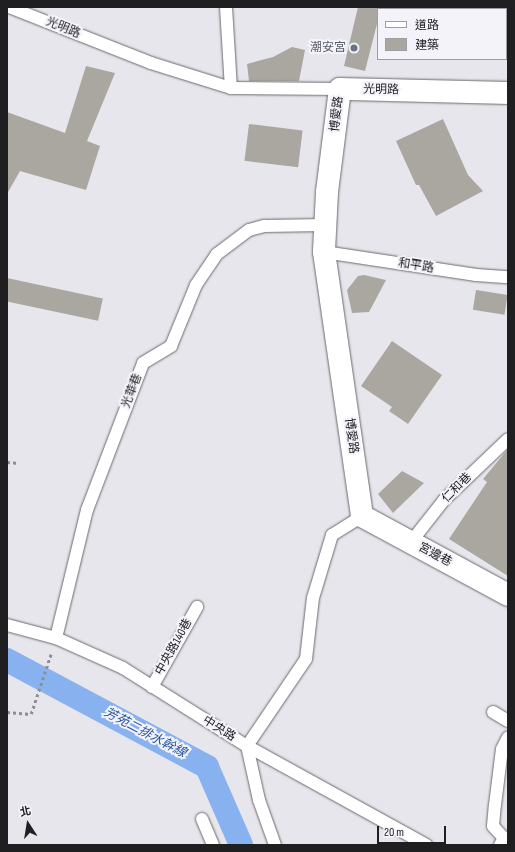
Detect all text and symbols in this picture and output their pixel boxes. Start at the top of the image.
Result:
legend [377,8,507,60]
street label: 光明路 [44,15,82,41]
text: 道路 [415,18,439,33]
text: 建築 [415,38,439,53]
place label: 潮安宮 [310,41,346,55]
marker: 潮安宮 [349,43,359,53]
street label: 光明路 [363,82,399,98]
street label: 博愛路 [328,95,346,133]
street label: 和平路 [397,256,435,276]
street label: 光華巷 [119,372,145,410]
street label: 博愛路 [341,417,361,455]
street label: 仁和巷 [439,470,475,506]
street label: 宮邊巷 [416,540,454,570]
street label: 中央路140巷 [153,616,195,678]
water label: 芳苑二排水幹線 [101,705,189,761]
street label: 中央路 [200,713,238,745]
north arrow [8,804,48,844]
text: 北 [19,804,32,819]
scale bar [379,818,448,844]
text: 20 m [384,825,404,840]

